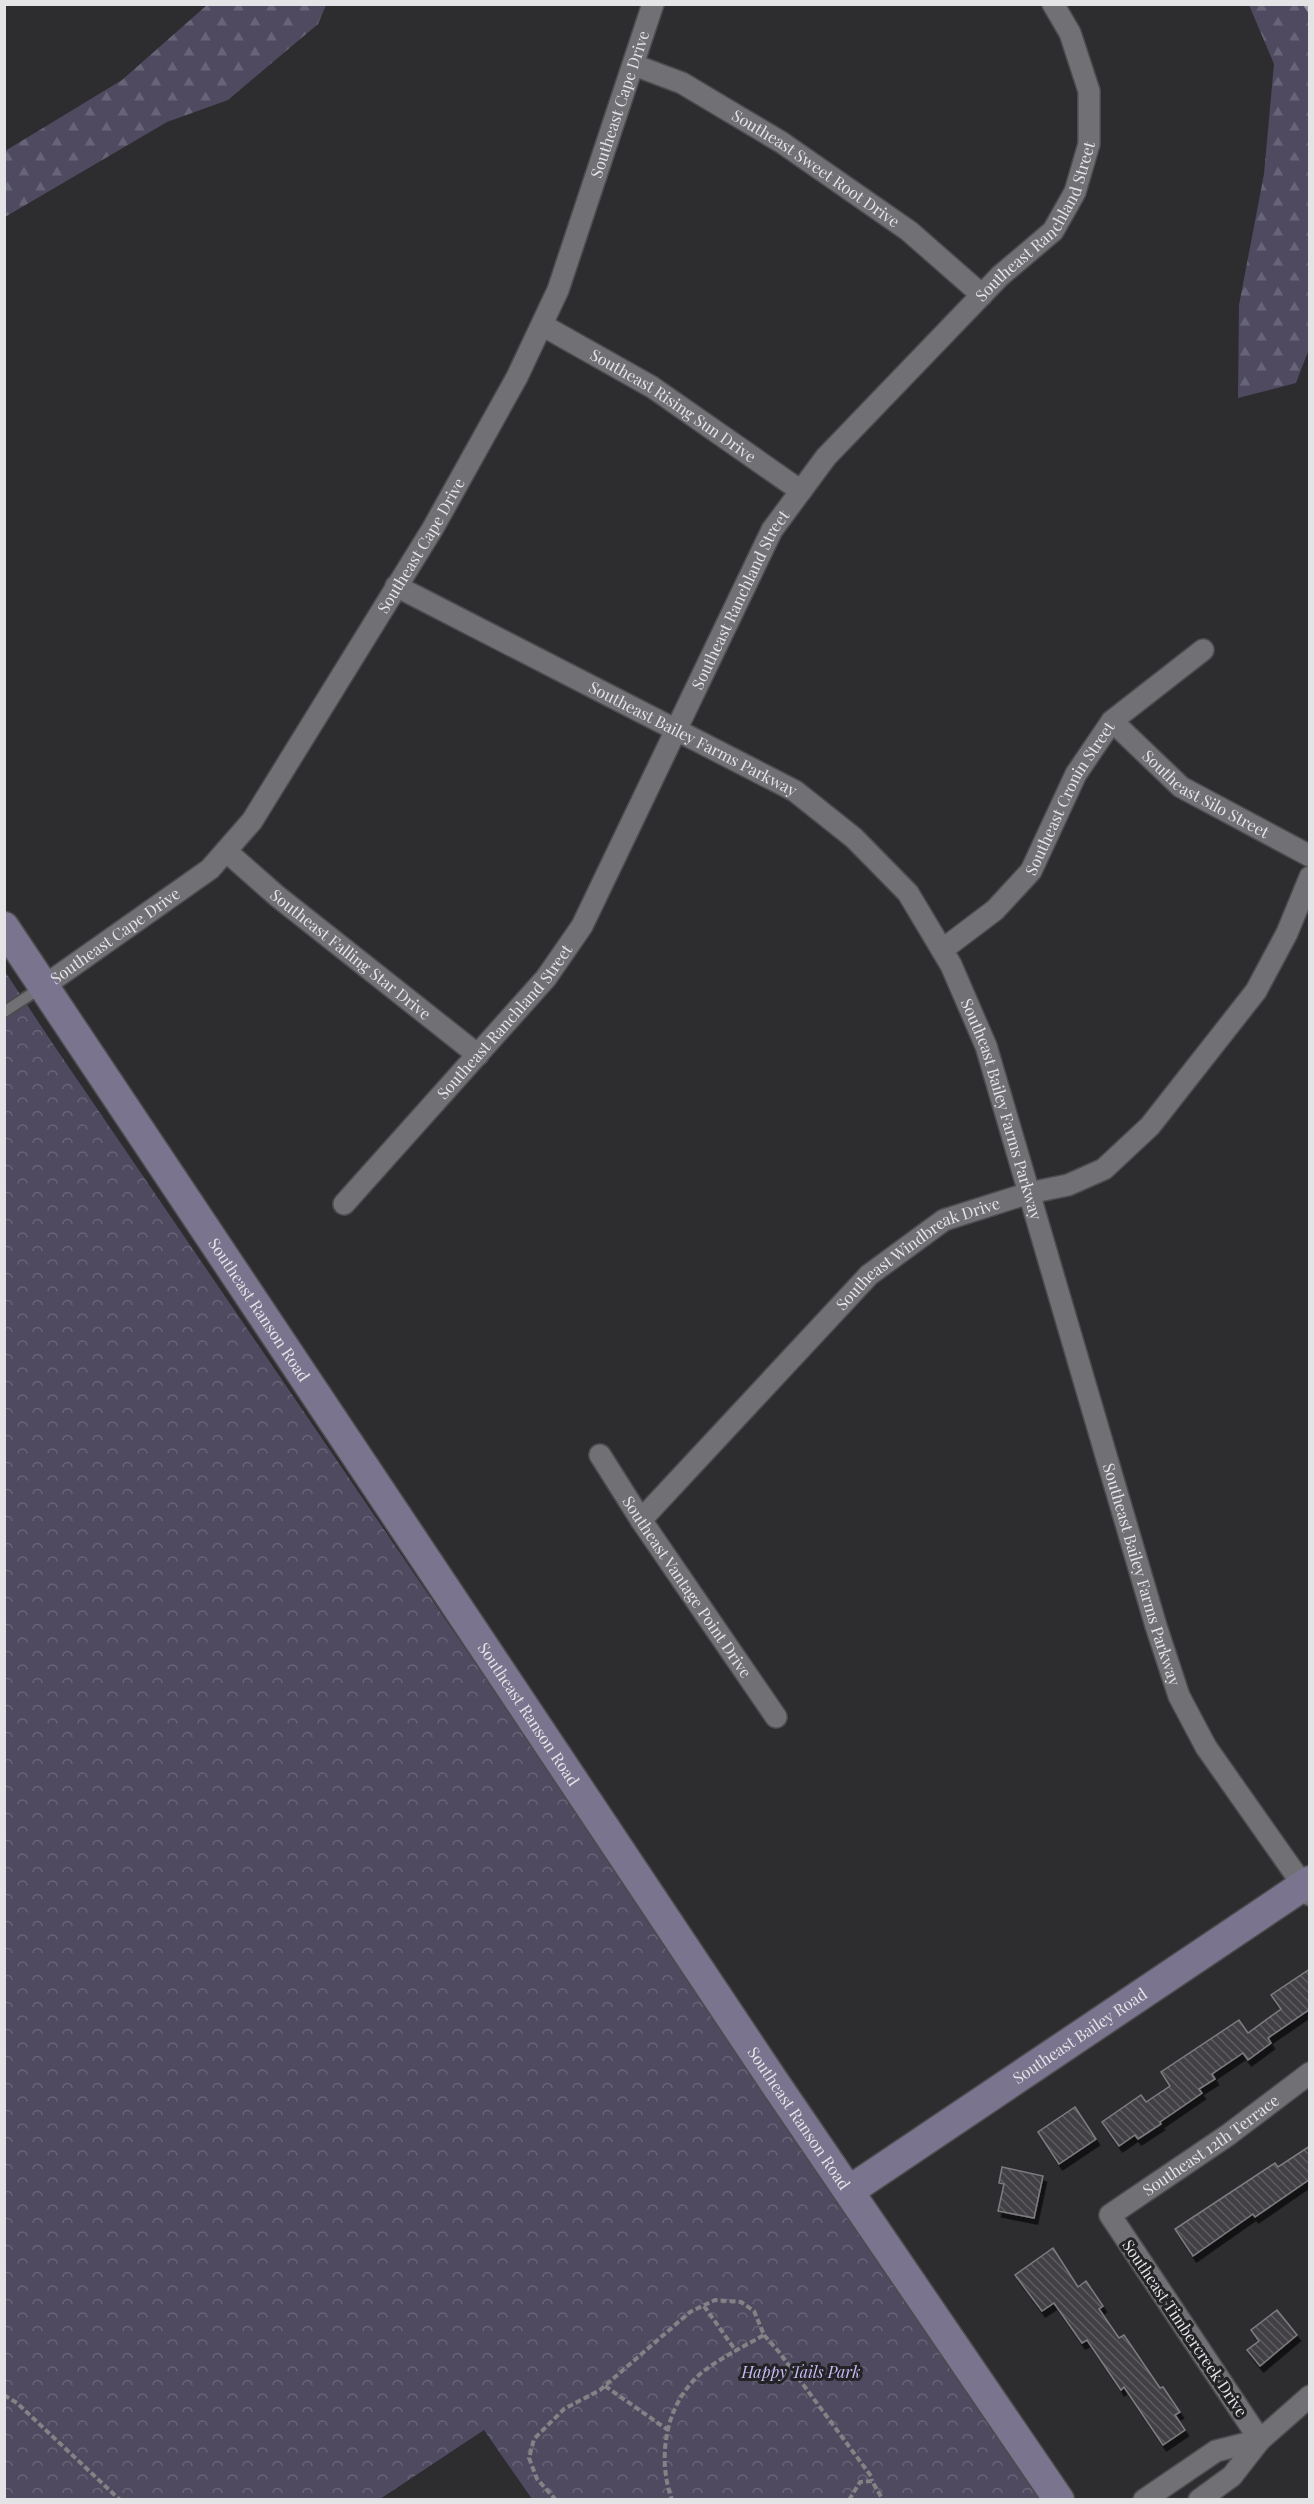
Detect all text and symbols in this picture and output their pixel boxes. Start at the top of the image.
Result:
street label: Southeast Cape Drive [585,28,653,180]
street label: Southeast Sweet Root Drive [728,104,904,231]
street label: Southeast Ranchland Street [970,138,1099,306]
street label: Southeast Rising Sun Drive [587,343,761,467]
street label: Southeast Cape Drive [372,474,469,617]
street label: Southeast Ranchland Street [686,505,794,693]
street label: Southeast Bailey Farms Parkway [586,676,801,800]
street label: Southeast Cronin Street [1020,717,1119,878]
street label: Southeast Silo Street [1138,745,1273,842]
street label: Southeast Cape Drive [46,883,184,988]
street label: Southeast Falling Star Drive [266,884,436,1024]
street label: Southeast Ranchland Street [432,940,577,1103]
street label: Southeast Bailey Farms Parkway [957,995,1047,1222]
street label: Southeast Windbreak Drive [831,1192,1002,1314]
street label: Southeast Ranson Road [204,1234,315,1385]
street label: Southeast Bailey Farms Parkway [1099,1460,1186,1688]
street label: Southeast Vantage Point Drive [618,1492,757,1681]
street label: Southeast Ranson Road [474,1638,585,1790]
street label: Southeast Bailey Road [1008,1983,1151,2088]
street label: Southeast Ranson Road [743,2042,855,2193]
street label: Southeast 12th Terrace [1138,2089,1283,2200]
street label: Southeast Timbercreek Drive [1118,2235,1253,2420]
park label: Happy Tails Park [741,2361,860,2382]

